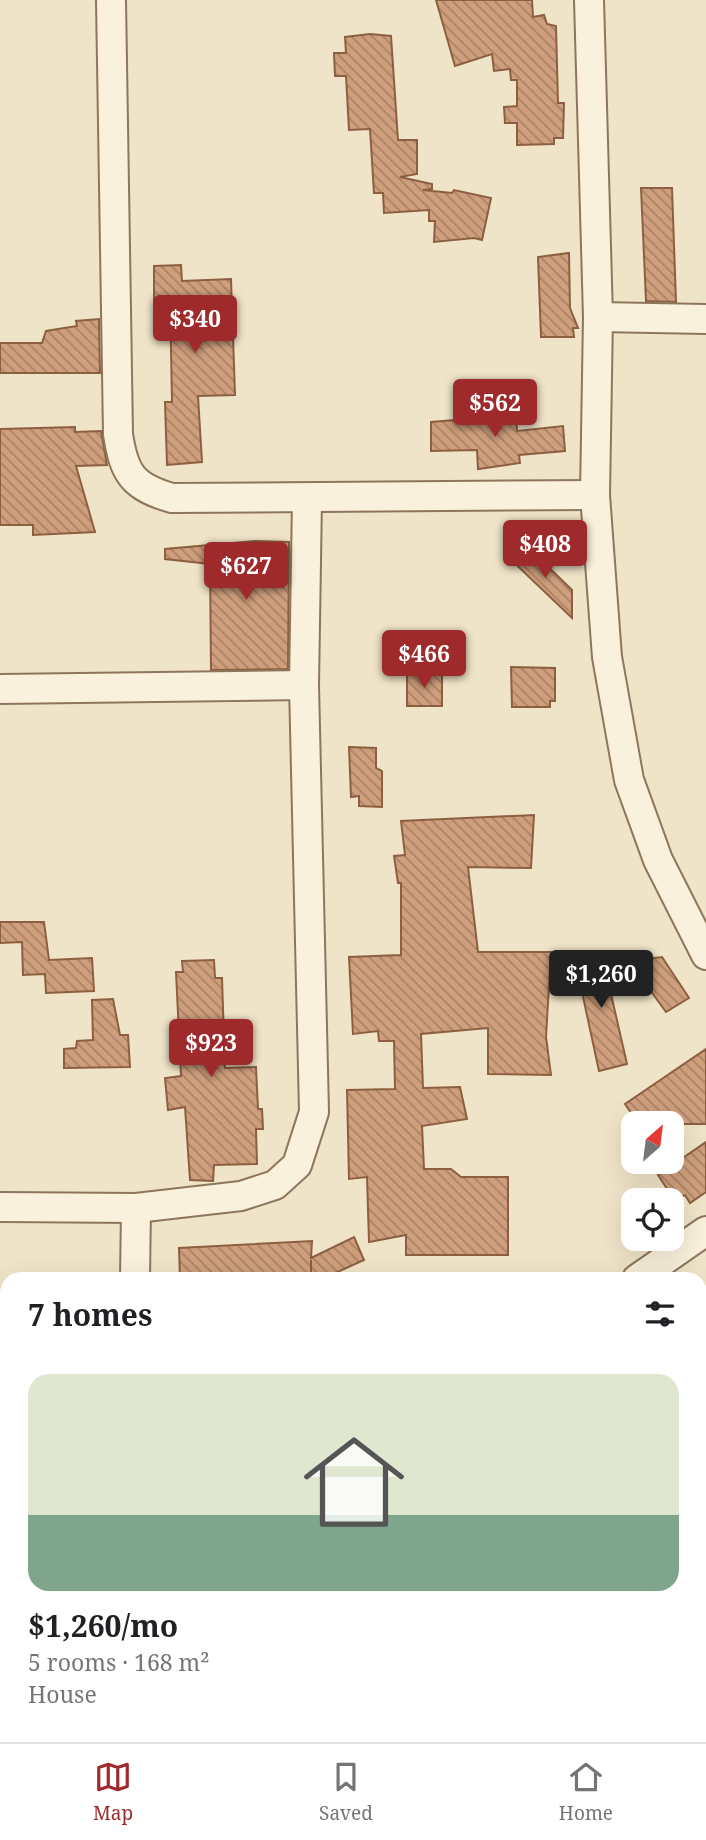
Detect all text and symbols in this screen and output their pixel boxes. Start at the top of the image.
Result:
pin: $340 [154,296,236,355]
text: $340 [169,302,221,334]
pin: $562 [454,380,536,439]
text: $562 [469,386,521,418]
pin: $408 [504,520,586,580]
text: $408 [519,527,571,559]
pin: $627 [205,542,287,602]
text: $627 [220,549,272,581]
pin: $466 [383,630,465,690]
text: $466 [398,637,450,669]
pin: $1,260 [544,950,658,1010]
text: $1,260 [565,957,637,989]
pin: $923 [170,1020,252,1079]
text: $923 [185,1026,237,1058]
north arrow [621,1111,684,1174]
map controls [621,1111,684,1251]
button: locate [621,1188,684,1251]
text: 7 homes [28,1294,152,1335]
icon: filters [641,1295,679,1333]
icon: home [291,1419,417,1545]
text: $1,260/mo [28,1605,178,1646]
text: 5 rooms · 168 m² [28,1646,210,1678]
text: House [28,1678,97,1710]
tab: Map [93,1758,133,1826]
tab: Saved [319,1758,373,1826]
tab: Home [559,1758,613,1826]

